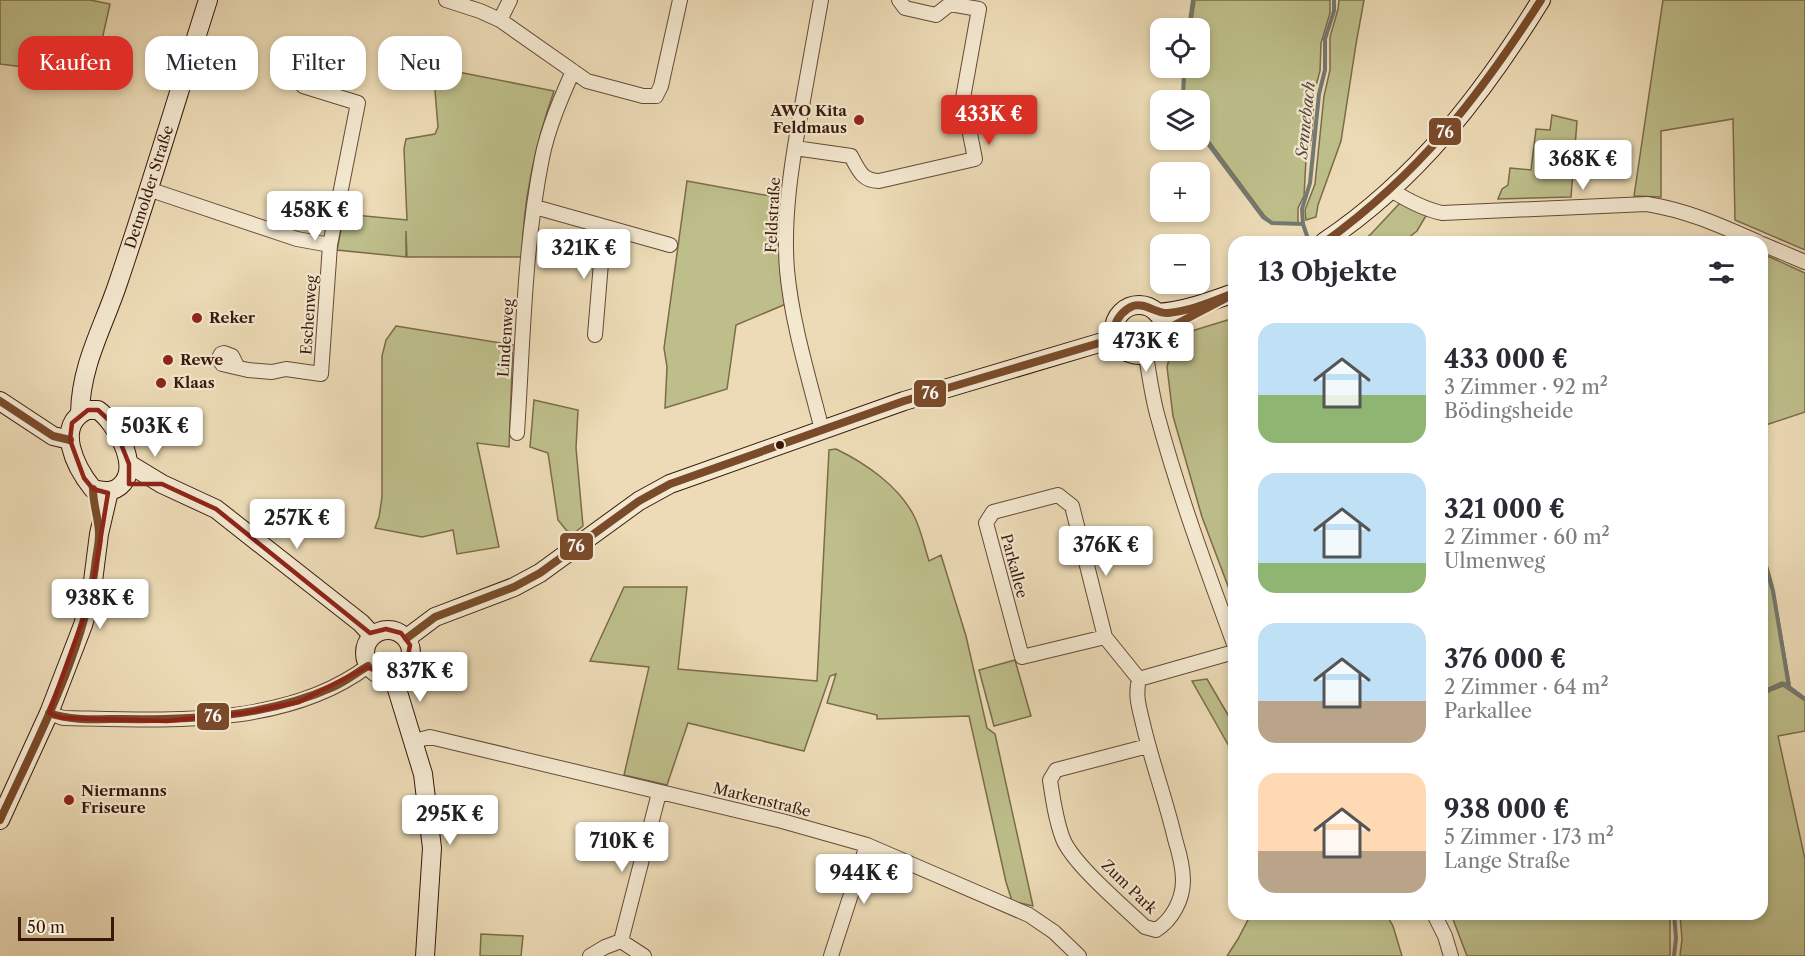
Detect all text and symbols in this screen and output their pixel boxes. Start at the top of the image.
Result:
map controls [1150,18,1210,294]
button: locate [1150,18,1210,78]
chip: Kaufen [18,36,133,90]
chip: Mieten [145,36,258,90]
chip: Filter [270,36,366,90]
chip: Neu [378,36,462,90]
water label: Sennebach [1291,80,1319,161]
button: layers [1150,90,1210,150]
pin: 433K € [940,95,1038,146]
place label: AWO Kita Feldmaus [769,101,847,137]
text: 433K € [955,102,1023,126]
marker: AWO Kita Feldmaus [852,113,866,127]
line badge: 76 [1428,117,1462,146]
text: 76 [1436,122,1454,142]
street label: Detmolder Straße [120,123,177,251]
pin: 368K € [1534,140,1632,191]
text: 368K € [1549,147,1617,171]
button: + [1150,162,1210,222]
street label: Feldstraße [761,177,784,253]
pin: 458K € [266,191,364,242]
text: 458K € [281,198,349,222]
pin: 321K € [535,229,633,280]
button: − [1150,234,1210,294]
text: 321K € [551,236,617,260]
text: 13 Objekte [1258,256,1397,288]
icon: filters [1705,256,1738,289]
street label: Eschenweg [296,274,321,355]
street label: Lindenweg [493,298,518,378]
place label: Reker [209,308,256,327]
marker: Reker [190,311,204,325]
pin: 473K € [1097,322,1195,373]
text: 473K € [1113,329,1179,353]
text: 433 000 € [1444,343,1568,375]
icon: home [1306,347,1378,419]
place label: Rewe [180,350,223,369]
marker: Rewe [161,353,175,367]
place label: Klaas [173,373,215,392]
text: 3 Zimmer · 92 m² [1444,375,1608,399]
marker: Klaas [154,376,168,390]
line badge: 76 [913,379,947,408]
text: 76 [921,383,939,403]
text: Bödingsheide [1444,399,1573,423]
pin: 503K € [106,407,204,458]
text: 503K € [121,414,189,438]
unlabelled marker [774,439,786,451]
text: 321 000 € [1444,493,1565,525]
icon: home [1306,497,1378,569]
pin: 257K € [248,499,346,550]
text: 257K € [264,506,330,530]
text: 2 Zimmer · 60 m² [1444,525,1610,549]
pin: 376K € [1057,526,1155,577]
line badge: 76 [559,532,594,561]
street label: Parkallee [997,532,1032,600]
text: 376K € [1073,533,1139,557]
text: 76 [567,536,585,556]
text: Ulmenweg [1444,549,1545,573]
pin: 938K € [51,579,149,630]
text: 938K € [66,586,134,610]
text: 376 000 € [1444,643,1566,675]
icon: home [1306,647,1378,719]
pin: 837K € [371,652,469,703]
text: 837K € [386,659,454,683]
text: 2 Zimmer · 64 m² [1444,675,1609,699]
text: Parkallee [1444,699,1532,723]
line badge: 76 [196,702,230,731]
text: 76 [204,706,222,726]
street label: Markenstraße [711,778,813,821]
place label: Niermanns Friseure [81,781,167,817]
marker: Niermanns Friseure [62,793,76,807]
text: 938 000 € [1444,793,1569,825]
pin: 295K € [401,795,499,846]
icon: home [1306,797,1378,869]
text: 295K € [416,802,484,826]
pin: 710K € [573,822,671,873]
text: 5 Zimmer · 173 m² [1444,825,1614,849]
text: 710K € [589,829,655,853]
text: Lange Straße [1444,849,1570,873]
pin: 944K € [815,854,913,905]
street label: Zum Park [1098,856,1162,919]
text: 944K € [830,861,898,885]
scale bar [18,914,114,942]
text: 50 m [27,917,65,937]

